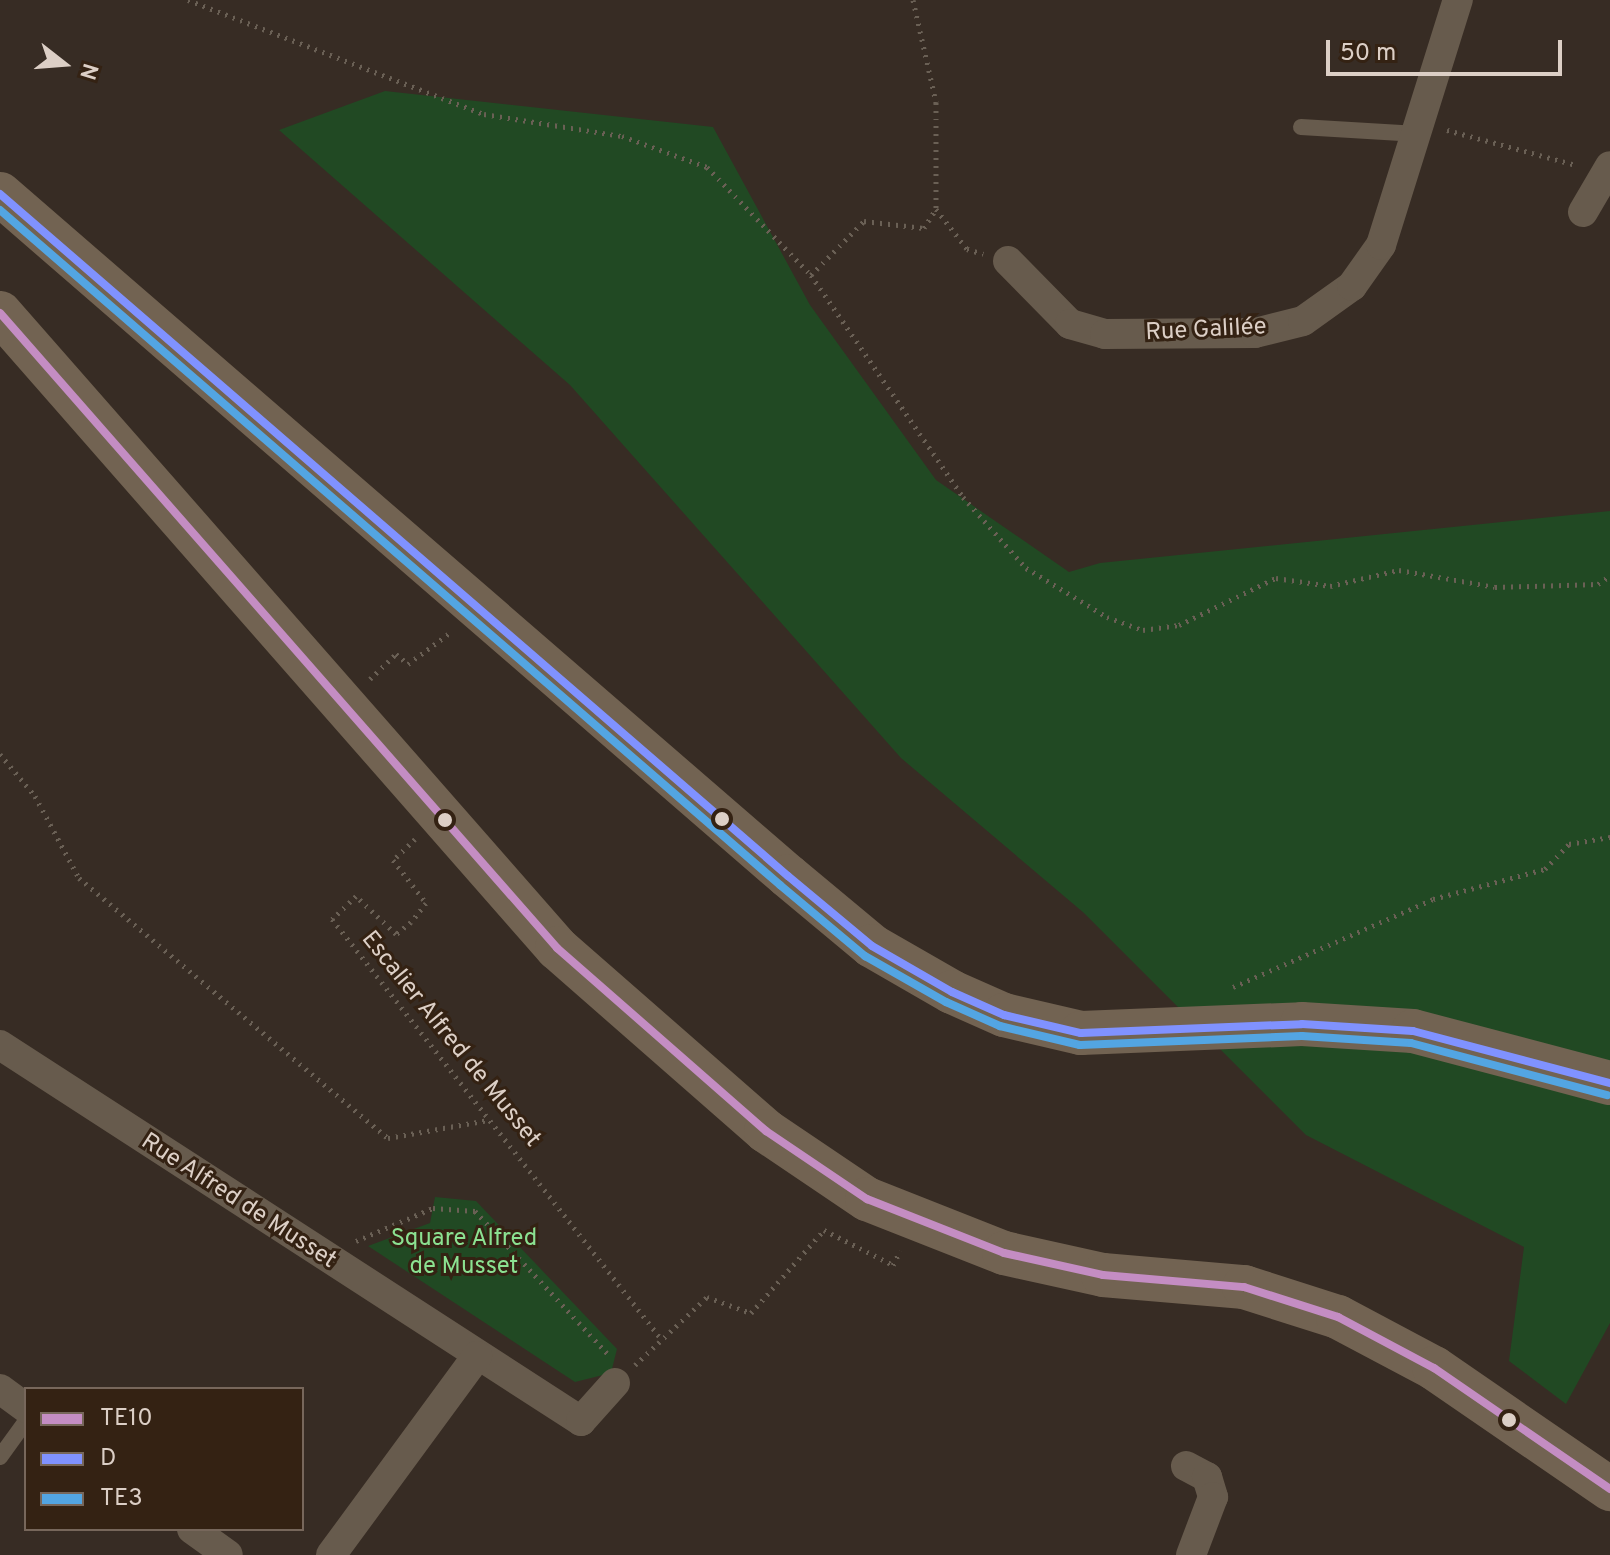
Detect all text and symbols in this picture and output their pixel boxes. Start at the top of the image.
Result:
north arrow [24,24,104,104]
scale bar [1330,24,1566,74]
text: 50 m [1340,39,1396,69]
text: N [72,60,103,83]
street label: Rue Galilée [1145,313,1267,349]
unlabelled marker [714,811,730,827]
unlabelled marker [437,812,453,828]
street label: Escalier Alfred de Musset [354,926,546,1154]
street label: Rue Alfred de Musset [134,1128,342,1276]
park label: Square Alfred de Musset [390,1226,538,1282]
legend [24,1387,304,1531]
text: TE10 [100,1404,153,1434]
unlabelled marker [1501,1412,1517,1428]
text: D [100,1444,116,1474]
text: TE3 [100,1484,143,1514]

